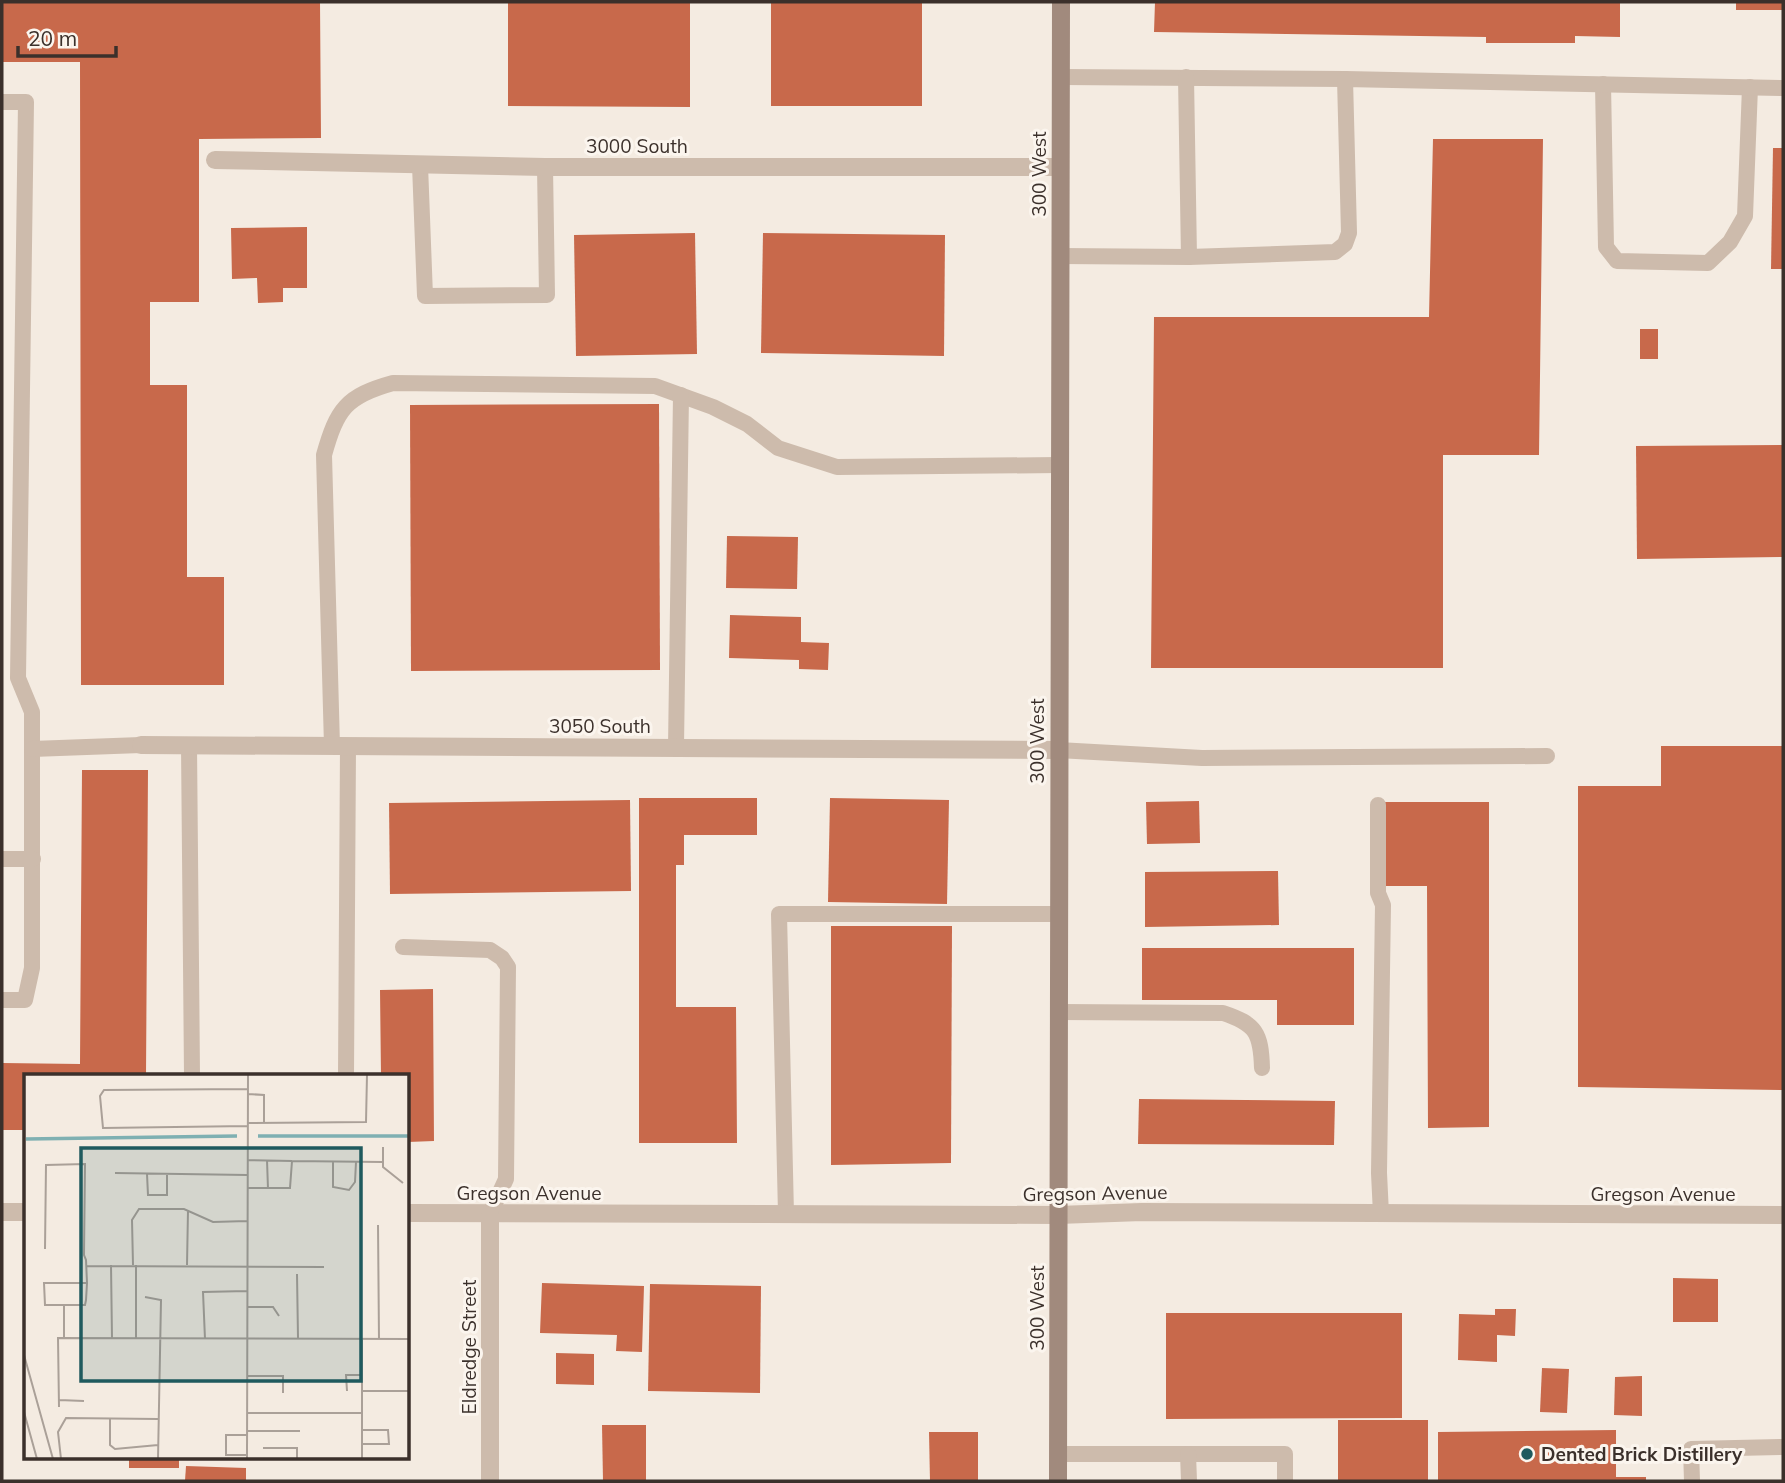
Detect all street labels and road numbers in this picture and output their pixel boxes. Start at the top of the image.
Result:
street label: 300 West [1027,131,1051,217]
street label: 3000 South [586,134,688,158]
street label: 300 West [1025,698,1049,784]
street label: 3050 South [549,714,651,738]
street label: Gregson Avenue [1022,1180,1168,1206]
street label: Gregson Avenue [456,1181,602,1205]
street label: Gregson Avenue [1590,1182,1736,1206]
street label: 300 West [1025,1265,1049,1351]
street label: Eldredge Street [457,1279,481,1414]

